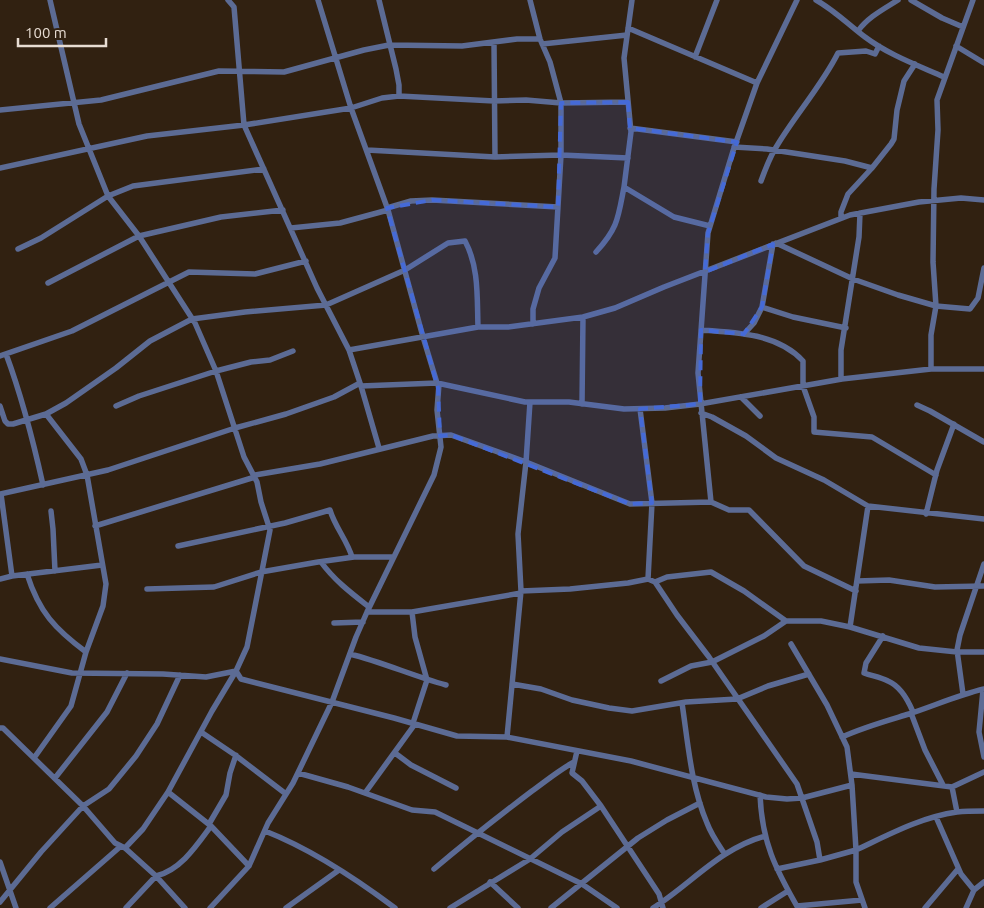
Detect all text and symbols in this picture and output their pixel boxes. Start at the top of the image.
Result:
scale bar [18,15,105,47]
text: 100 m [25,24,67,41]

